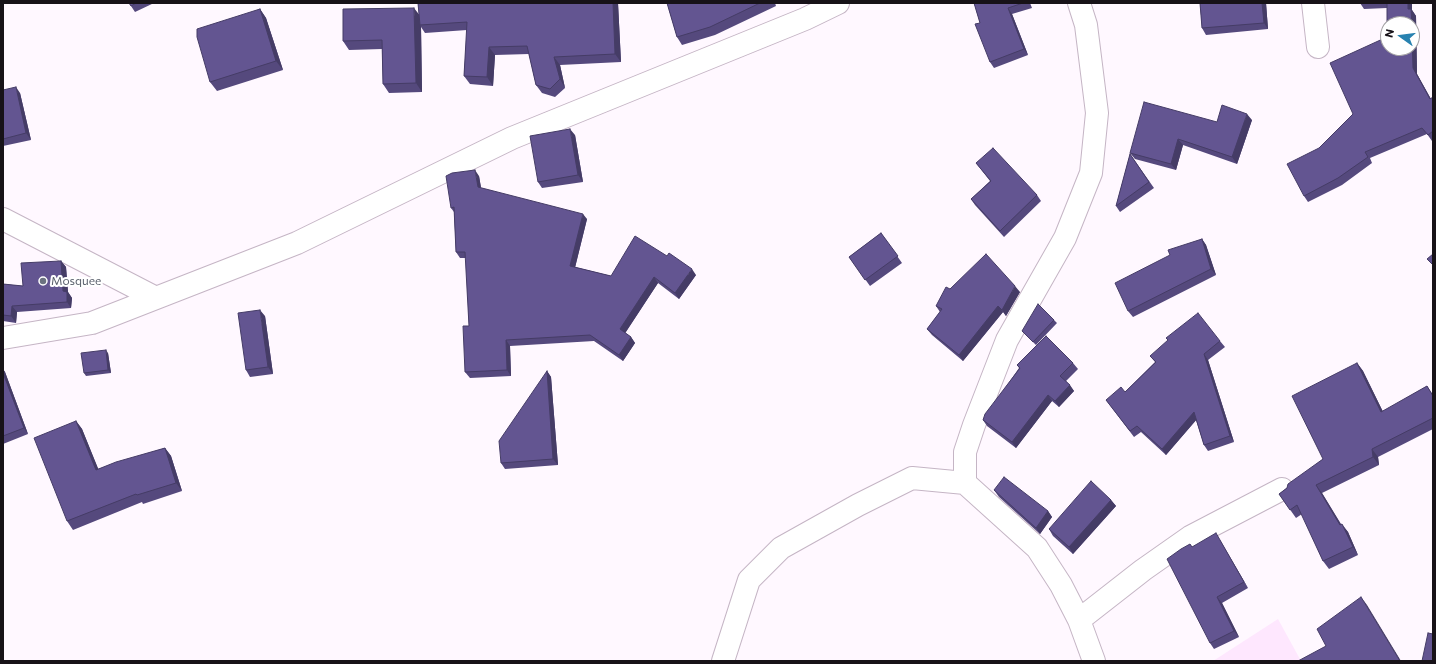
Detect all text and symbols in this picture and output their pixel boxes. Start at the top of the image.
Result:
north arrow [1380,16,1420,56]
text: N [1382,28,1396,39]
place label: Mosquee [51,274,101,288]
marker: Mosquee [38,276,48,286]

